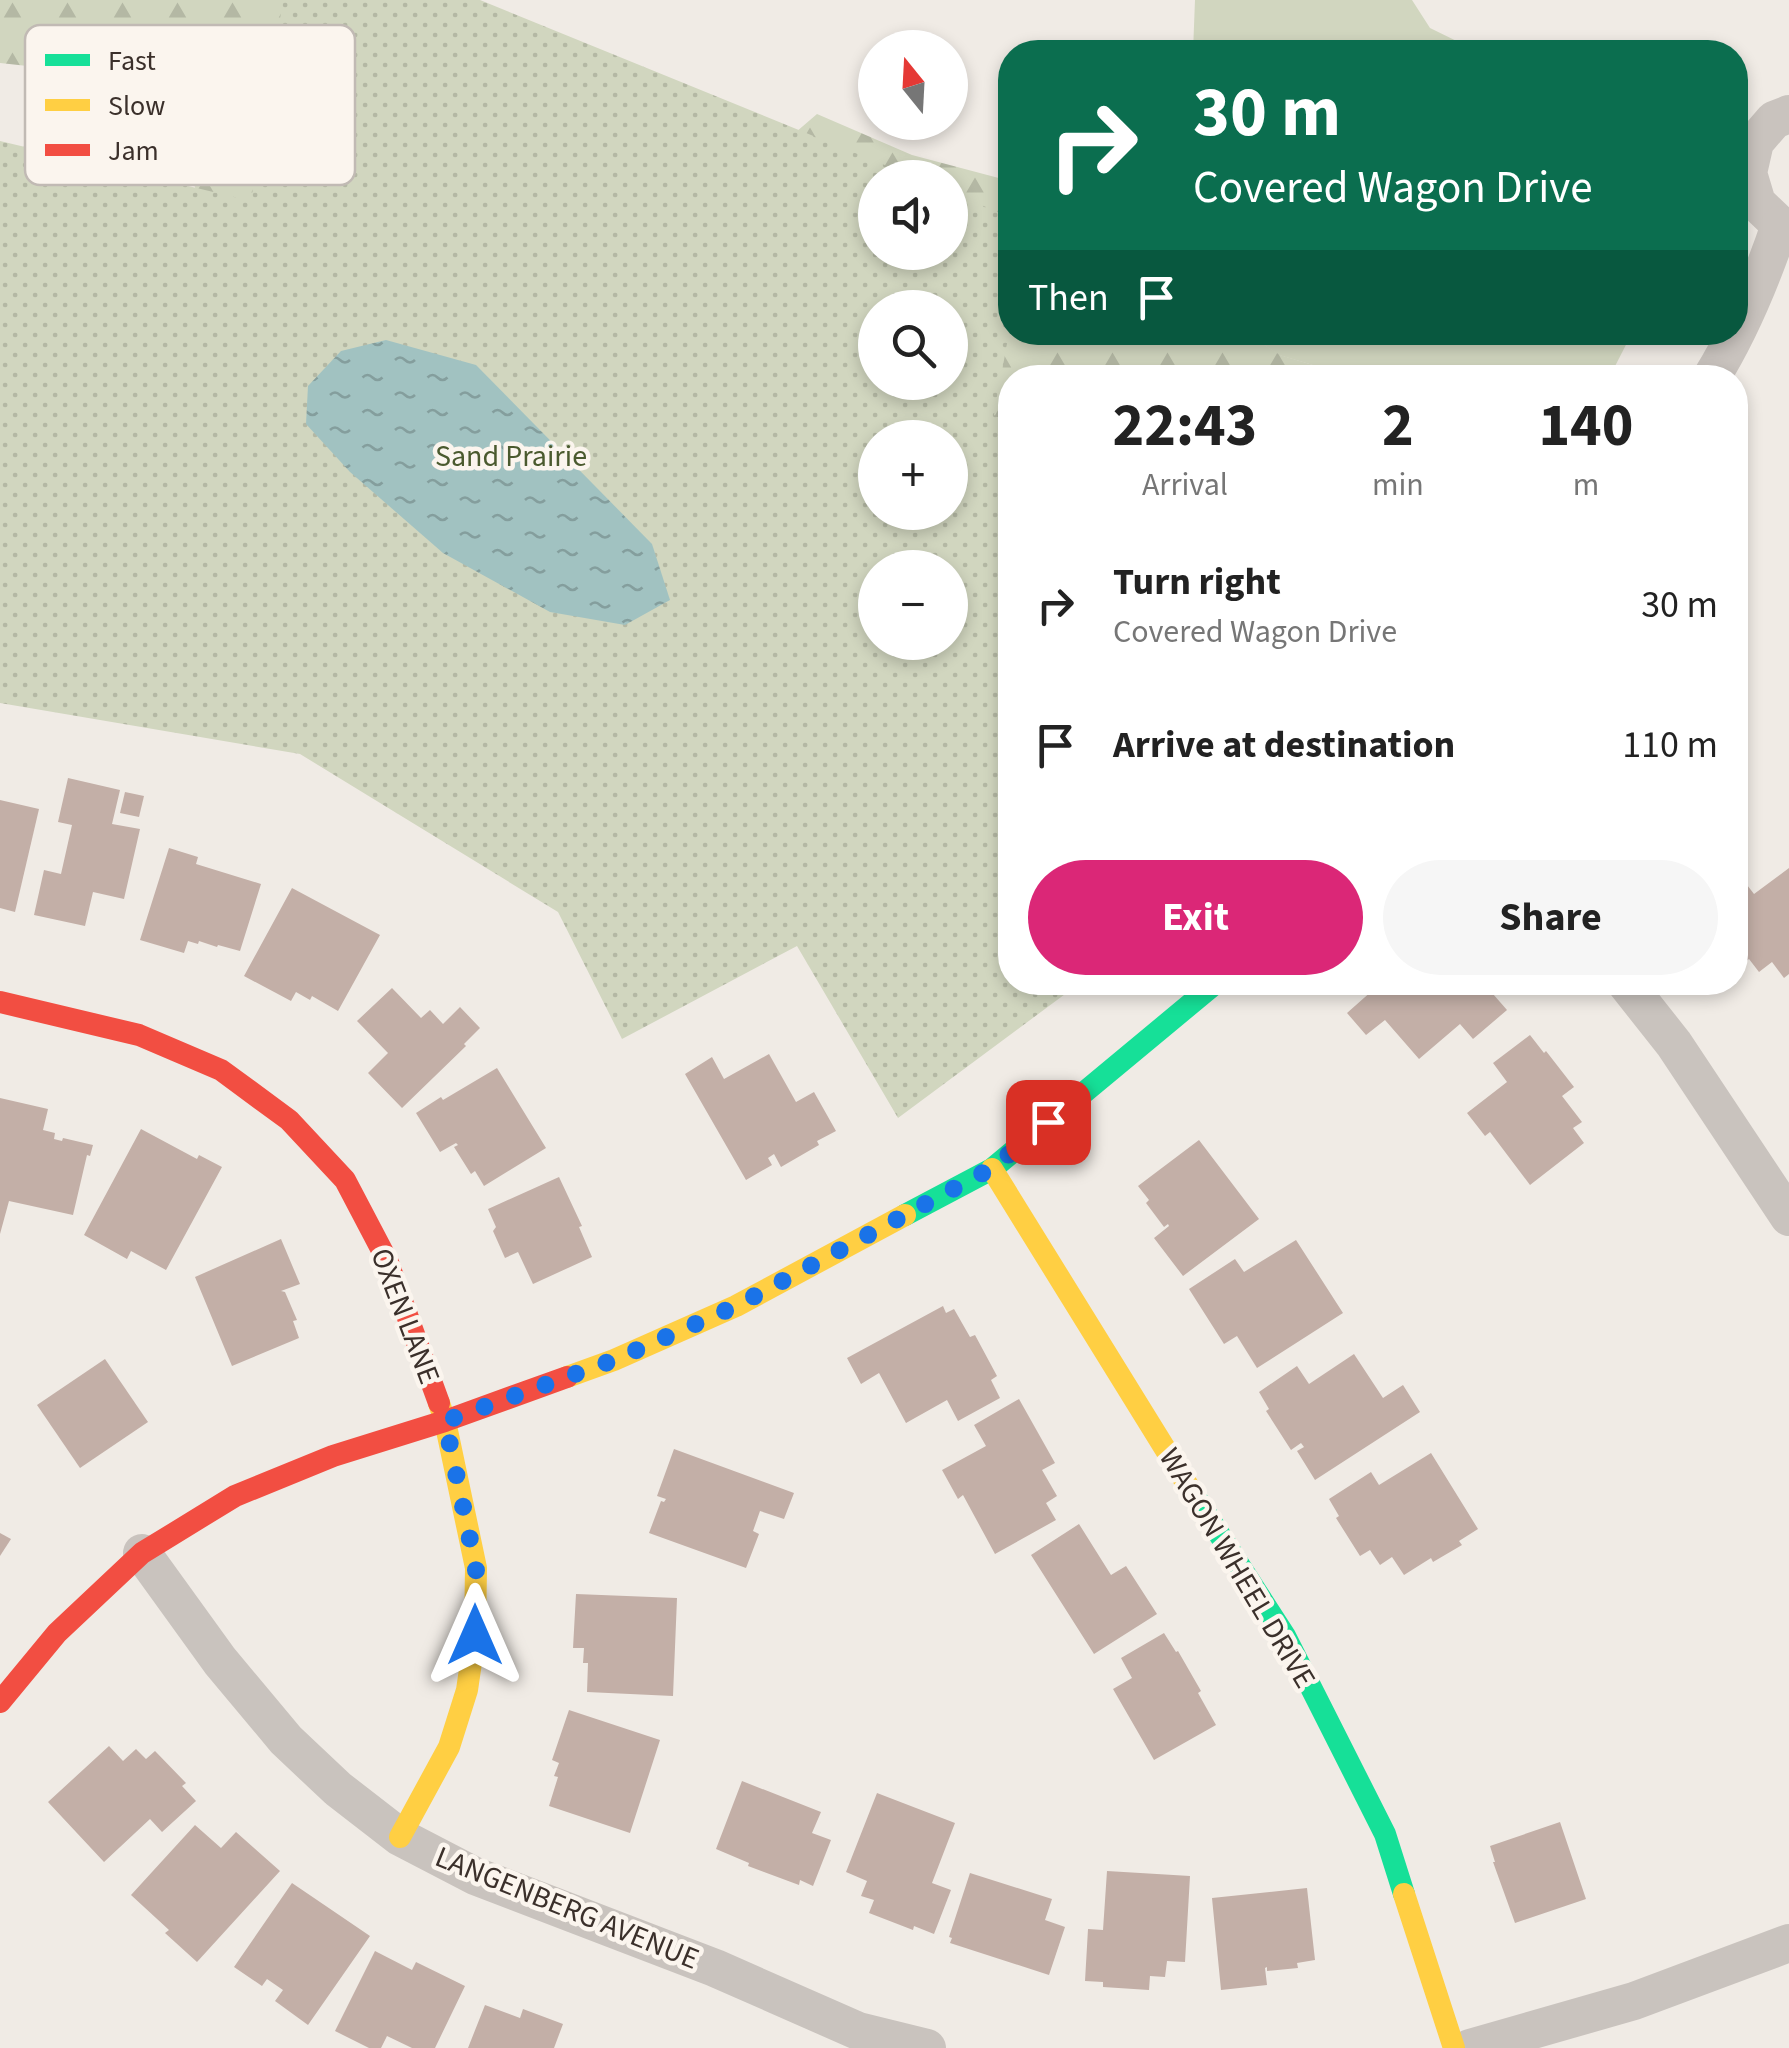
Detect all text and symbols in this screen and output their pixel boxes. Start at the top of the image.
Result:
legend [25,25,355,185]
north arrow [858,30,968,140]
map controls [858,30,968,660]
text: Fast [108,41,156,81]
text: 30 m [1193,63,1341,163]
icon: right [1028,80,1158,210]
text: Slow [108,86,165,126]
text: Jam [108,131,159,171]
text: Covered Wagon Drive [1193,156,1592,220]
button: sound [858,160,968,270]
icon: arrive [1129,270,1184,325]
text: Then [1028,271,1109,325]
button: search [858,290,968,400]
text: 22:43 [1113,384,1257,469]
text: 2 [1382,384,1414,469]
text: 140 [1538,384,1633,469]
button: + [858,420,968,530]
park label: Sand Prairie [435,435,587,478]
text: Arrival [1142,462,1228,508]
text: min [1372,462,1424,508]
text: m [1573,462,1599,508]
button: − [858,550,968,660]
text: Turn right [1113,555,1281,609]
icon: right [1028,578,1083,633]
text: 30 m [1641,578,1718,632]
text: Covered Wagon Drive [1113,609,1397,655]
icon: arrive [1028,718,1083,773]
text: Arrive at destination [1113,718,1455,772]
text: 110 m [1622,718,1718,772]
button: Exit [1028,860,1363,975]
button: Share [1383,860,1718,975]
pin [1006,1080,1091,1165]
icon: arrive [1021,1095,1076,1150]
street label: OXEN LANE [359,1242,451,1390]
street label: WAGON WHEEL DRIVE [1148,1440,1326,1696]
position arrow [423,1583,527,1687]
street label: LANGENBERG AVENUE [429,1835,705,1981]

